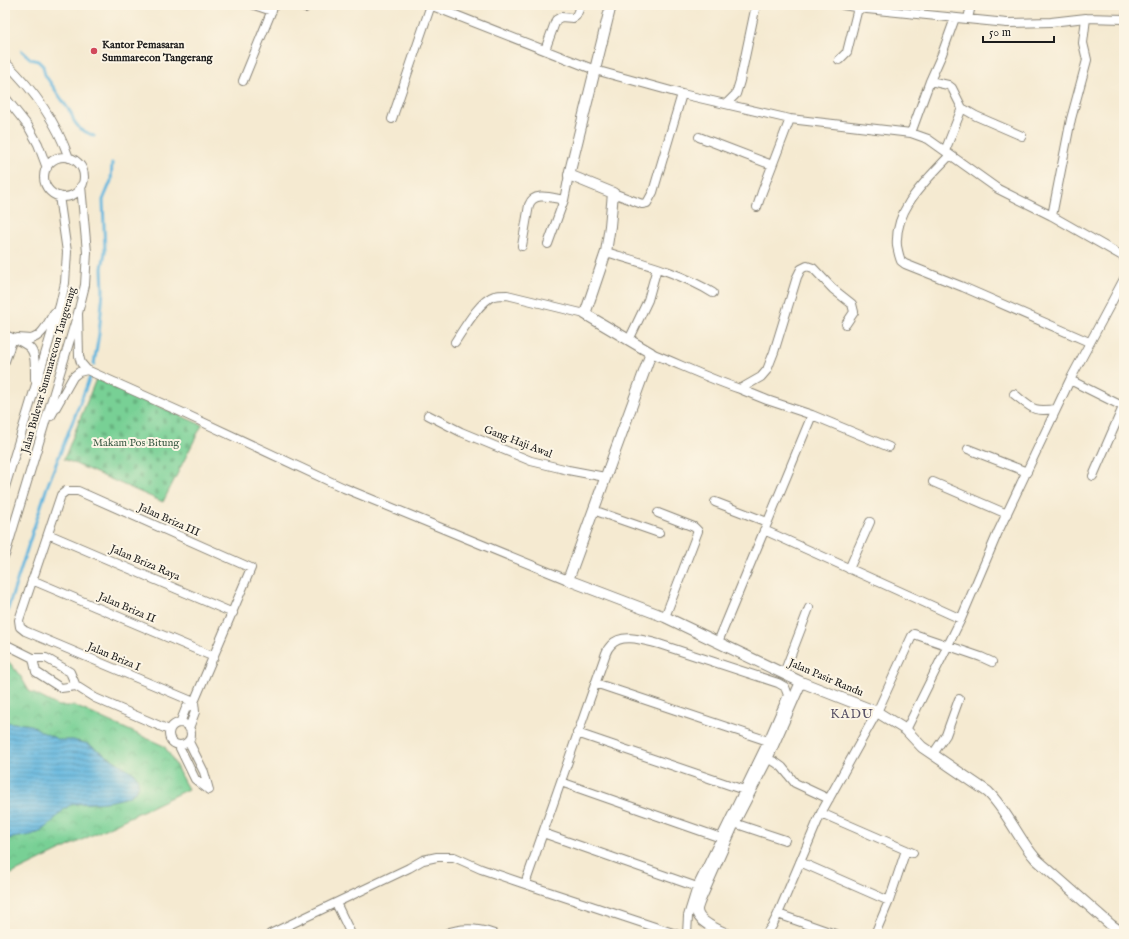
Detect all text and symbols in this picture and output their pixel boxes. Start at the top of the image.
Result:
scale bar [983,18,1054,44]
text: 50 m [989,25,1011,40]
place label: Kantor Pemasaran Summarecon Tangerang [102,38,214,65]
marker: Kantor Pemasaran Summarecon Tangerang [89,46,99,56]
street label: Jalan Bulevar Summarecon Tangerang [18,284,80,457]
street label: Gang Haji Awal [482,423,554,461]
park label: Makam Pos Bitung [93,436,180,450]
street label: Jalan Briza III [134,499,202,540]
street label: Jalan Briza Raya [106,541,182,584]
street label: Jalan Briza II [94,589,158,626]
street label: Jalan Briza I [84,639,143,675]
street label: Jalan Pasir Randu [785,655,866,700]
district label: KADU [830,706,874,723]

